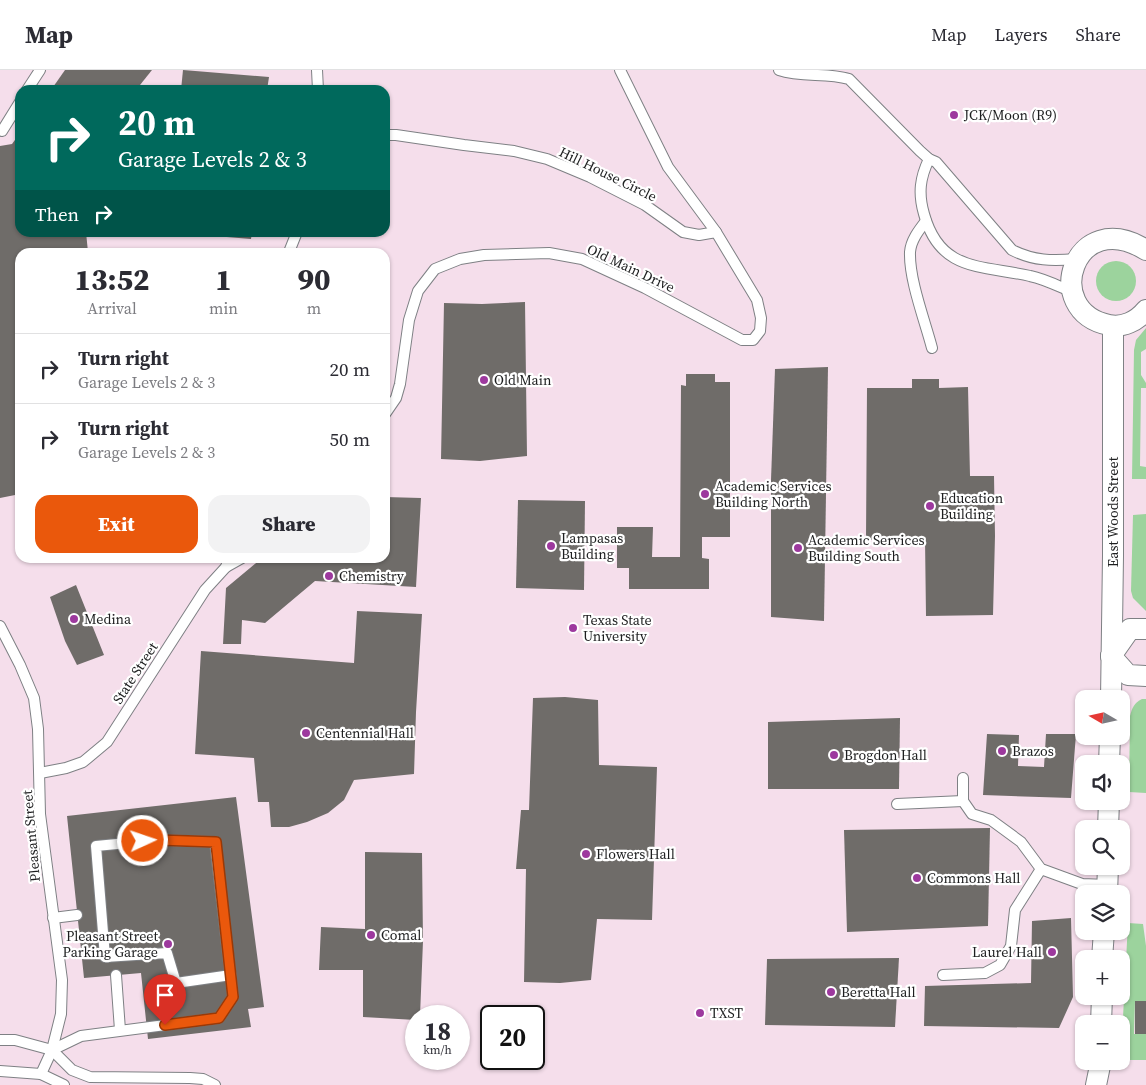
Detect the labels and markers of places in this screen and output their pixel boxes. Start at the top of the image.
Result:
place label: JCK/Moon (R9) [963,105,1057,125]
marker: JCK/Moon (R9) [948,109,960,121]
place label: Old Main [494,370,552,390]
marker: Old Main [478,374,490,386]
place label: Academic Services Building North [715,476,832,512]
marker: Academic Services Building North [699,488,711,500]
place label: Education Building [940,488,1004,524]
marker: Education Building [924,500,936,512]
place label: Lampasas Building [561,528,623,564]
place label: Academic Services Building South [808,530,925,566]
marker: Lampasas Building [545,540,557,552]
marker: Academic Services Building South [792,542,804,554]
place label: Chemistry [339,566,405,586]
marker: Chemistry [323,570,335,582]
place label: Medina [84,609,132,629]
place label: Texas State University [583,610,652,646]
marker: Medina [68,613,80,625]
marker: Texas State University [567,622,579,634]
place label: Centennial Hall [316,723,414,743]
marker: Centennial Hall [300,727,312,739]
place label: Brazos [1012,741,1054,761]
place label: Brogdon Hall [844,745,927,765]
marker: Brazos [996,745,1008,757]
marker: Brogdon Hall [828,749,840,761]
place label: Flowers Hall [596,844,675,864]
marker: Flowers Hall [580,848,592,860]
place label: Commons Hall [927,868,1020,888]
marker: Commons Hall [911,872,923,884]
place label: Comal [381,925,421,945]
place label: Pleasant Street Parking Garage [62,926,158,962]
marker: Comal [365,929,377,941]
marker: Pleasant Street Parking Garage [162,938,174,950]
place label: Laurel Hall [972,942,1042,962]
marker: Laurel Hall [1046,946,1058,958]
pin [144,974,186,1025]
place label: Beretta Hall [841,982,916,1002]
marker: Beretta Hall [825,986,837,998]
place label: TXST [710,1003,744,1023]
marker: TXST [694,1007,706,1019]

